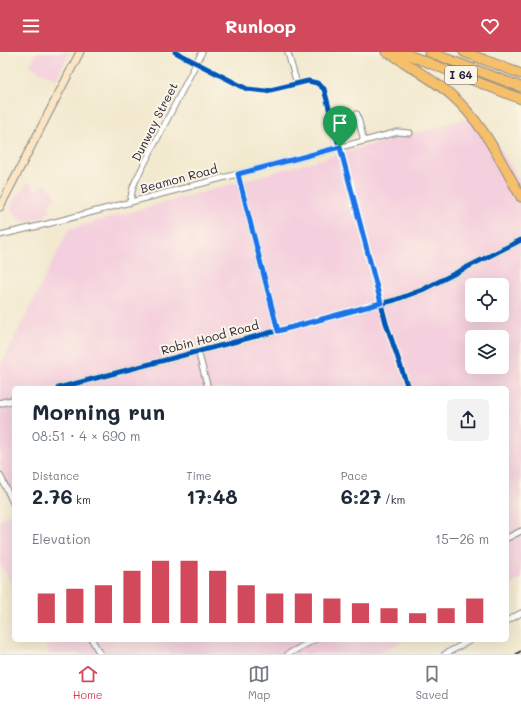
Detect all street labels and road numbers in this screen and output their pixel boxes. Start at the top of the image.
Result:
road number: I 64 [445,66,477,84]
street label: Dunway Street [127,79,181,164]
street label: Beamon Road [138,160,220,196]
street label: Robin Hood Road [159,316,261,358]

